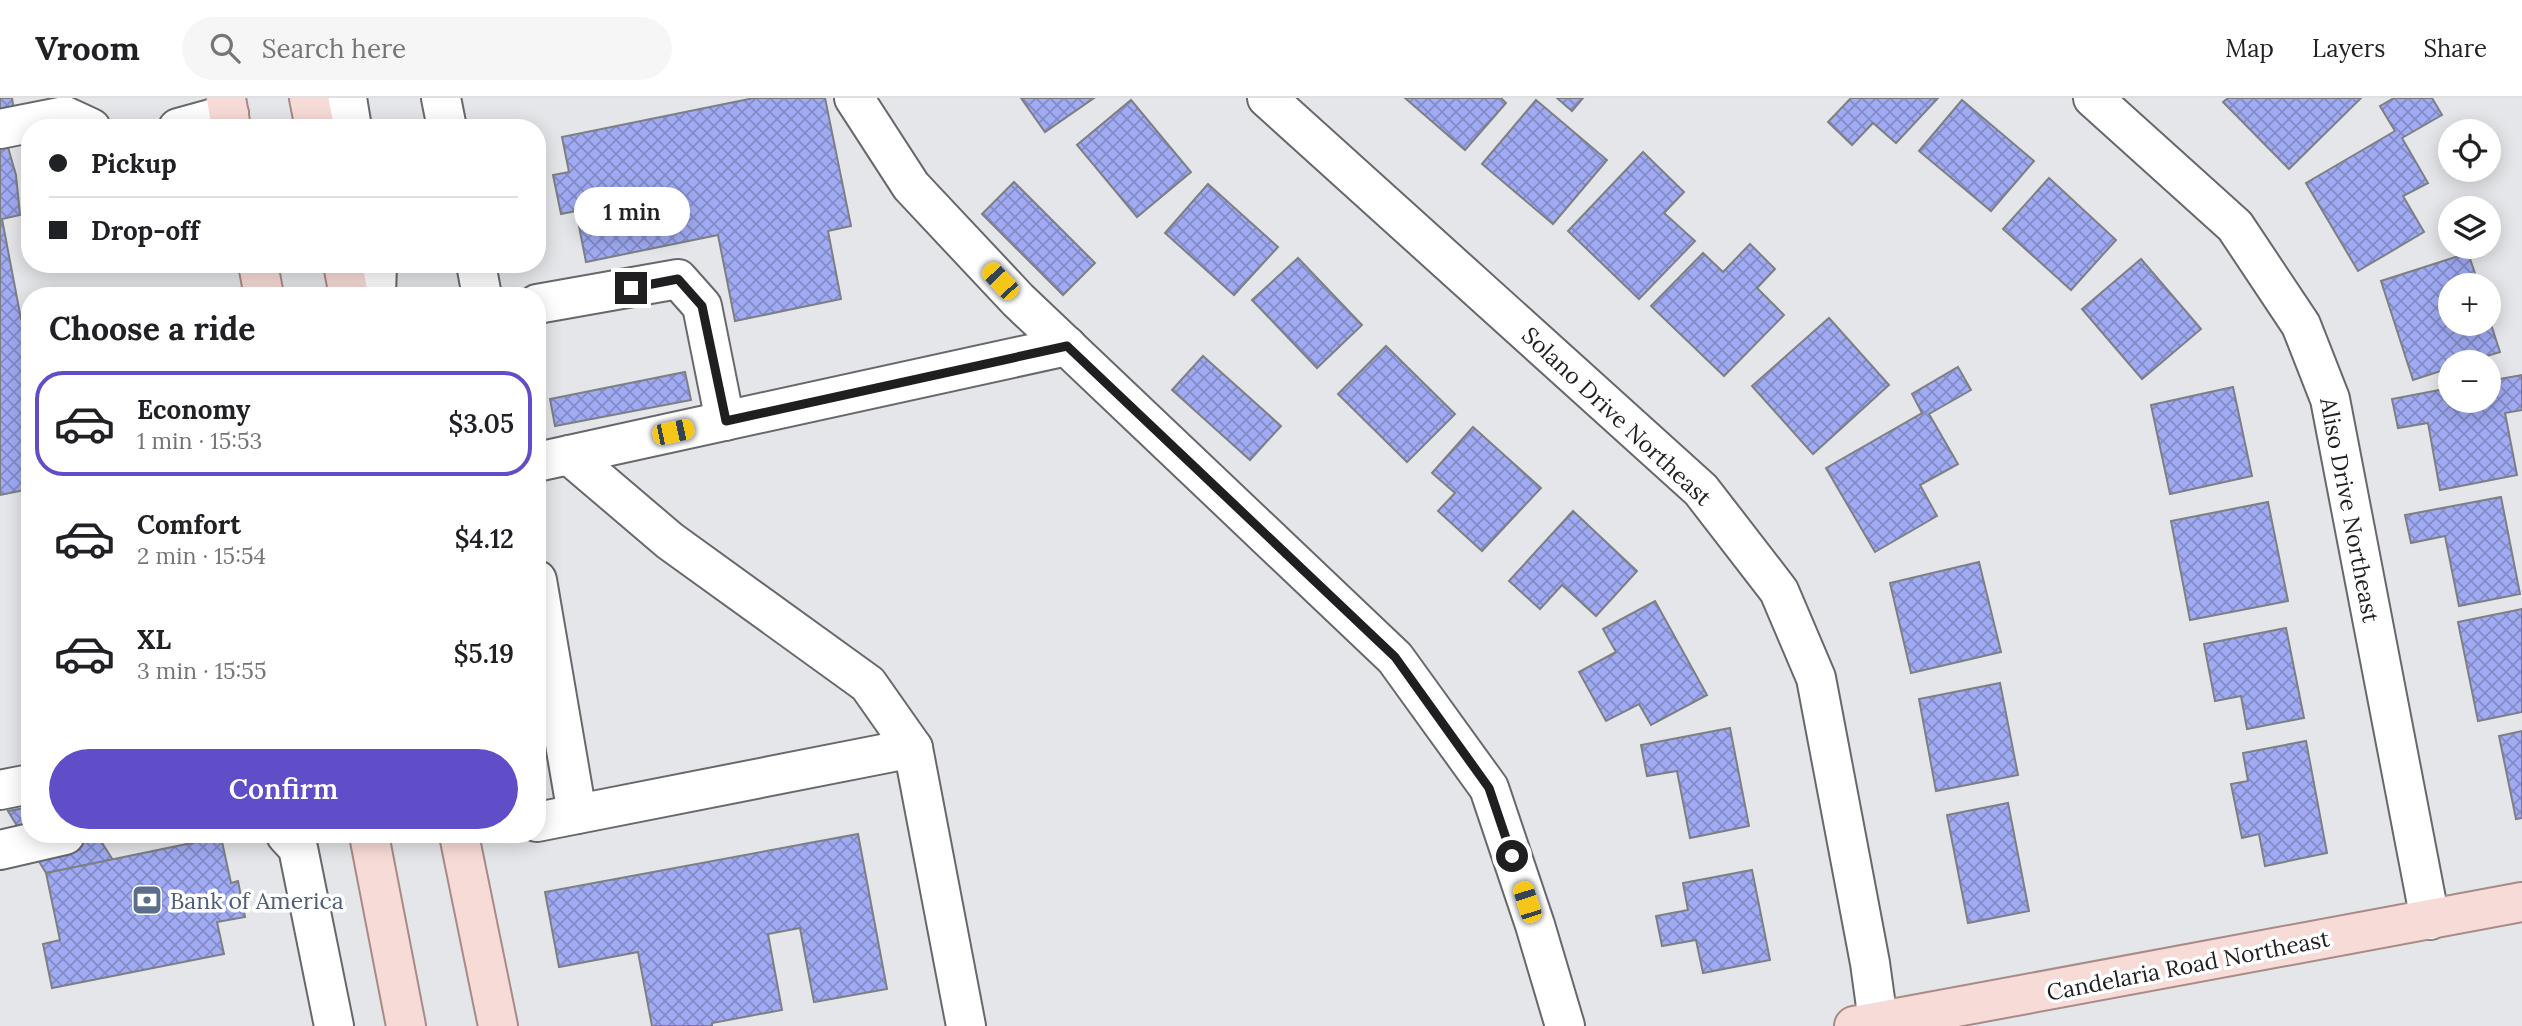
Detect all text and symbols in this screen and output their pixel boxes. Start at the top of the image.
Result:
search box [182,17,672,80]
text: Vroom [35,27,140,69]
icon: search [206,29,244,67]
text: Search here [262,32,406,65]
text: Map [2225,33,2274,64]
text: Layers [2312,33,2385,64]
text: Share [2423,33,2487,64]
map controls [2438,119,2501,413]
button: locate [2438,119,2501,182]
text: Pickup [91,147,177,180]
callout: 1 min [573,186,689,236]
button: layers [2438,196,2501,259]
text: 1 min [603,197,661,226]
text: Drop-off [91,214,199,247]
car [978,258,1023,304]
route end [615,272,647,304]
button: + [2438,273,2501,336]
text: Choose a ride [49,308,256,349]
street label: Solano Drive Northeast [1516,320,1718,512]
button: − [2438,350,2501,413]
icon: car [53,392,116,455]
text: Economy [137,393,250,426]
street label: Aliso Drive Northeast [2314,394,2386,625]
text: $3.05 [448,407,514,440]
car [651,417,696,447]
text: 1 min · 15:53 [137,426,262,455]
icon: car [53,507,116,570]
text: Comfort [137,508,241,541]
text: $4.12 [455,522,514,555]
text: 2 min · 15:54 [137,541,266,570]
icon: car [53,622,116,685]
text: XL [137,623,171,656]
text: $5.19 [454,637,514,670]
text: 3 min · 15:55 [137,656,266,685]
button: Confirm [49,749,518,829]
route start [1496,840,1528,872]
car [1511,879,1544,925]
bank icon: Bank of America [130,883,164,917]
place label: Bank of America [170,886,344,915]
street label: Candelaria Road Northeast [2044,923,2332,1007]

